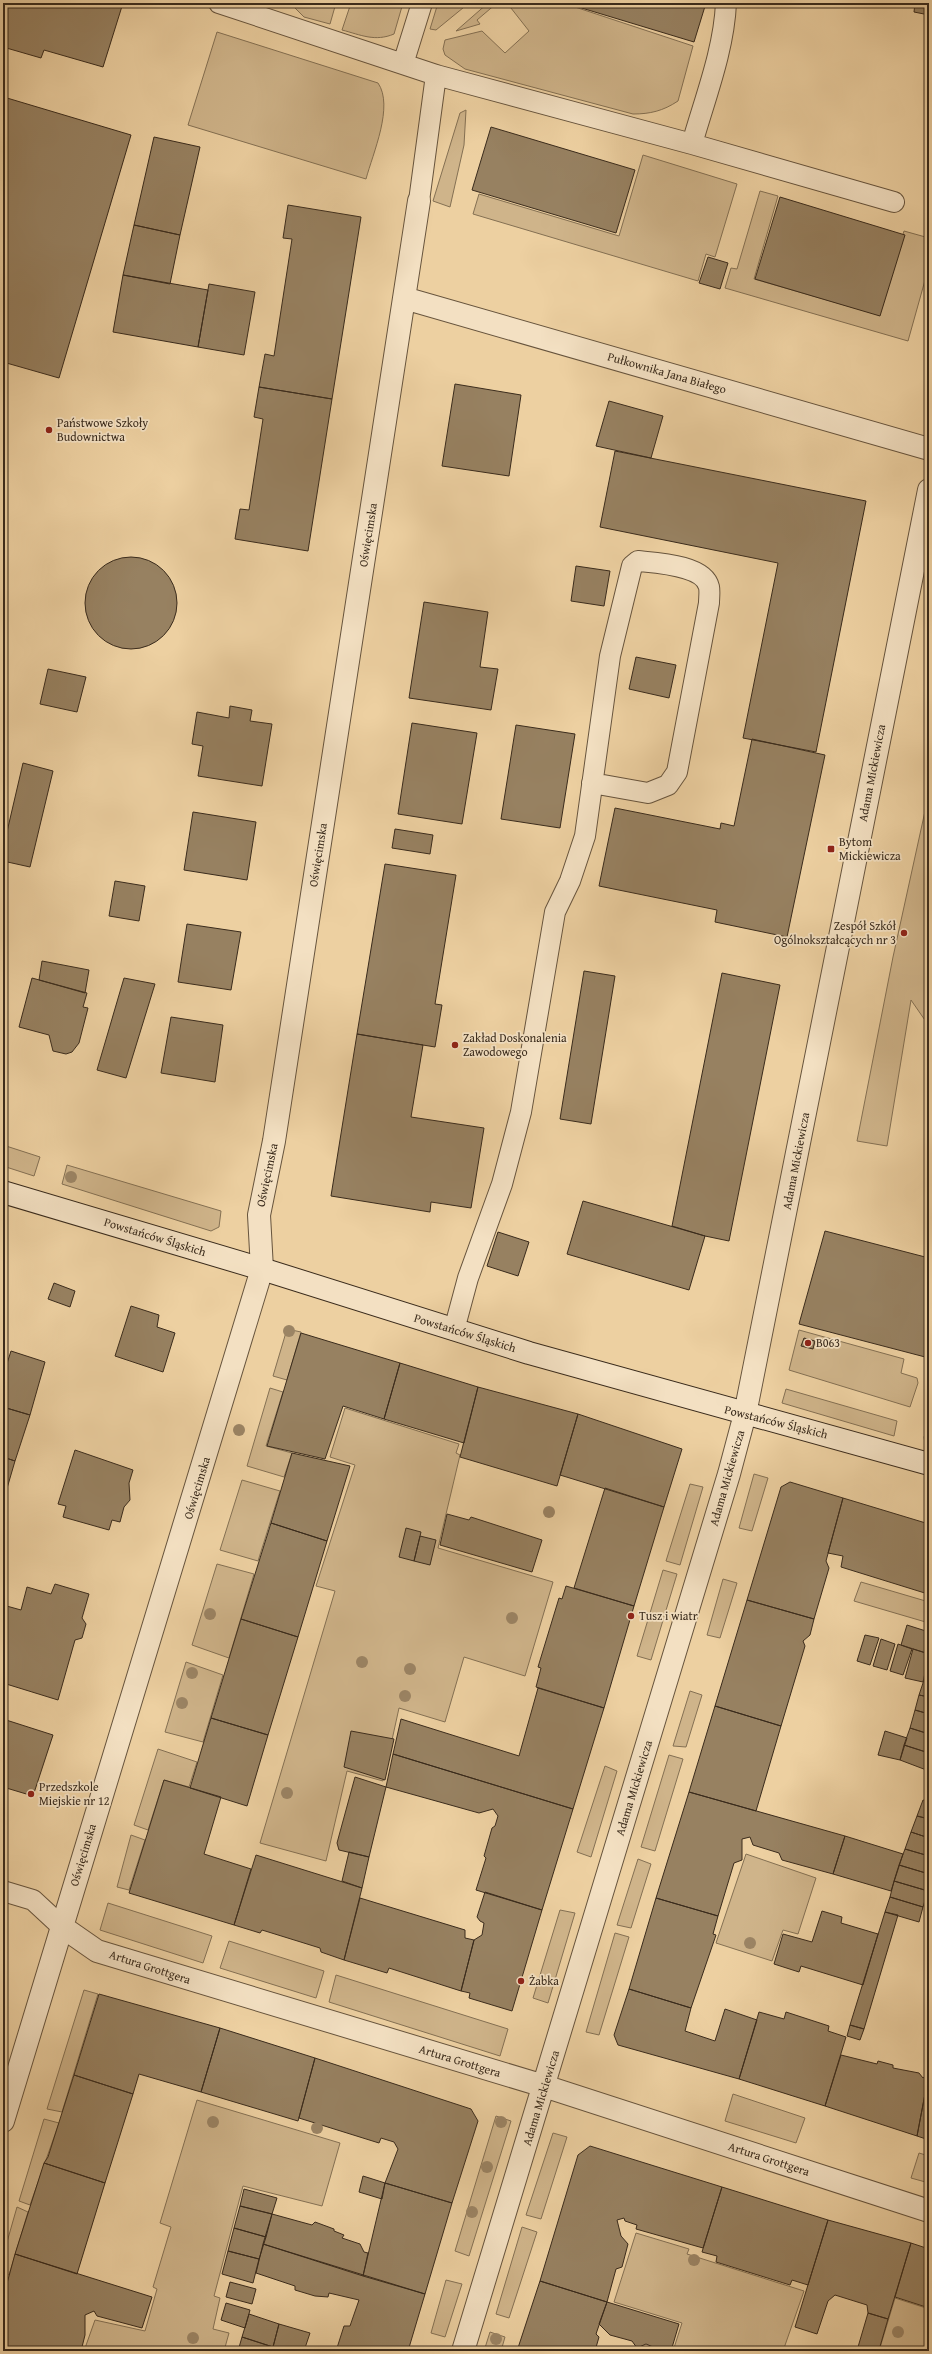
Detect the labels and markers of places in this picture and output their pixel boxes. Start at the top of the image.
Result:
place label: Państwowe Szkoły Budownictwa [57,414,148,445]
marker: Państwowe Szkoły Budownictwa [44,425,54,435]
place label: Bytom Mickiewicza [839,833,901,864]
marker: Bytom Mickiewicza [826,844,836,854]
place label: Zespół Szkół Ogólnokształcących nr 3 [774,917,896,948]
marker: Zespół Szkół Ogólnokształcących nr 3 [899,928,909,938]
place label: Zakład Doskonalenia Zawodowego [463,1029,567,1060]
marker: Zakład Doskonalenia Zawodowego [450,1040,460,1050]
place label: B063 [816,1334,840,1351]
marker: B063 [803,1338,813,1348]
place label: Tusz i wiatr [639,1607,698,1624]
marker: Tusz i wiatr [626,1611,636,1621]
place label: Przedszkole Miejskie nr 12 [39,1778,110,1809]
marker: Przedszkole Miejskie nr 12 [26,1789,36,1799]
place label: Żabka [529,1972,559,1989]
marker: Żabka [516,1976,526,1986]

